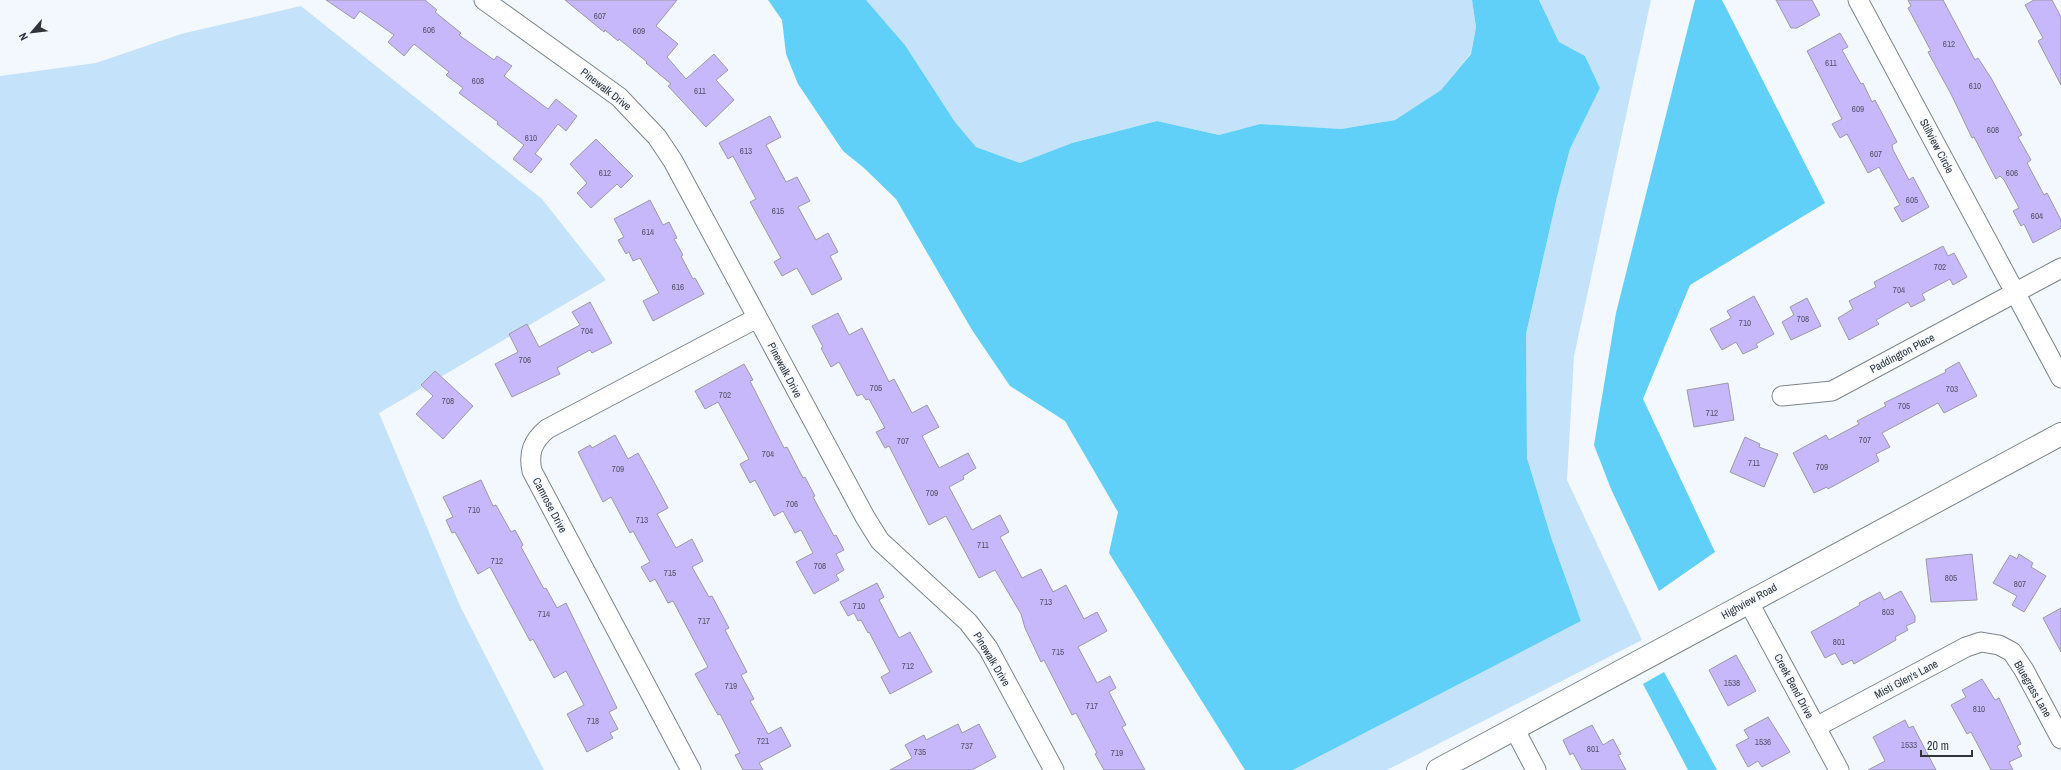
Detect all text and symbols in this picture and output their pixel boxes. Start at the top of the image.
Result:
house number: 607 [594,10,606,22]
north arrow [12,12,52,52]
house number: 606 [423,24,435,36]
house number: 609 [633,25,645,37]
text: N [15,31,31,43]
house number: 612 [1943,38,1955,50]
house number: 611 [1825,57,1837,69]
street label: Pinewalk Drive [578,65,634,113]
house number: 608 [472,75,484,87]
house number: 610 [1969,80,1981,92]
house number: 611 [694,85,706,97]
house number: 609 [1852,103,1864,115]
street label: Stillview Circle [1917,116,1957,176]
house number: 608 [1987,124,1999,136]
house number: 610 [525,132,537,144]
house number: 613 [740,145,752,157]
house number: 607 [1870,148,1882,160]
house number: 612 [599,167,611,179]
house number: 606 [2006,167,2018,179]
house number: 605 [1906,194,1918,206]
house number: 615 [772,205,784,217]
house number: 604 [2031,210,2043,222]
house number: 614 [642,226,654,238]
house number: 702 [1934,261,1946,273]
house number: 616 [672,281,684,293]
house number: 704 [1893,284,1905,296]
house number: 708 [1797,313,1809,325]
house number: 710 [1739,317,1751,329]
house number: 704 [581,325,593,337]
street label: Paddington Place [1867,330,1937,376]
street label: Pinewalk Drive [765,340,805,400]
house number: 706 [519,354,531,366]
house number: 705 [870,382,882,394]
house number: 703 [1946,383,1958,395]
house number: 702 [719,389,731,401]
house number: 708 [442,395,454,407]
house number: 705 [1898,400,1910,412]
house number: 712 [1706,407,1718,419]
house number: 707 [1859,434,1871,446]
house number: 707 [897,435,909,447]
house number: 704 [762,448,774,460]
house number: 711 [1748,457,1760,469]
house number: 709 [1816,461,1828,473]
house number: 709 [612,463,624,475]
street label: Camrose Drive [530,475,570,535]
house number: 709 [926,487,938,499]
house number: 706 [786,498,798,510]
house number: 710 [468,504,480,516]
house number: 713 [636,514,648,526]
house number: 711 [977,539,989,551]
house number: 712 [491,555,503,567]
house number: 708 [814,560,826,572]
house number: 715 [664,567,676,579]
house number: 805 [1945,572,1957,584]
house number: 807 [2014,578,2026,590]
street label: Highview Road [1719,580,1779,622]
house number: 713 [1040,596,1052,608]
house number: 710 [853,600,865,612]
house number: 803 [1882,606,1894,618]
house number: 714 [538,608,550,620]
house number: 717 [698,615,710,627]
street label: Pinewalk Drive [970,629,1014,689]
house number: 801 [1833,636,1845,648]
house number: 715 [1052,646,1064,658]
street label: Creek Bend Drive [1771,651,1817,721]
street label: Misti Glen's Lane [1872,656,1940,702]
street label: Bluegrass Lane [2011,658,2055,720]
house number: 712 [902,660,914,672]
house number: 1538 [1724,677,1740,689]
house number: 719 [725,680,737,692]
house number: 717 [1086,700,1098,712]
house number: 810 [1973,703,1985,715]
house number: 718 [587,715,599,727]
scale bar [1921,732,1972,758]
house number: 721 [757,735,769,747]
house number: 1536 [1755,736,1771,748]
text: 20 m [1927,738,1949,754]
house number: 1533 [1901,739,1917,751]
house number: 737 [961,740,973,752]
house number: 801 [1587,743,1599,755]
house number: 735 [914,746,926,758]
house number: 719 [1111,747,1123,759]

